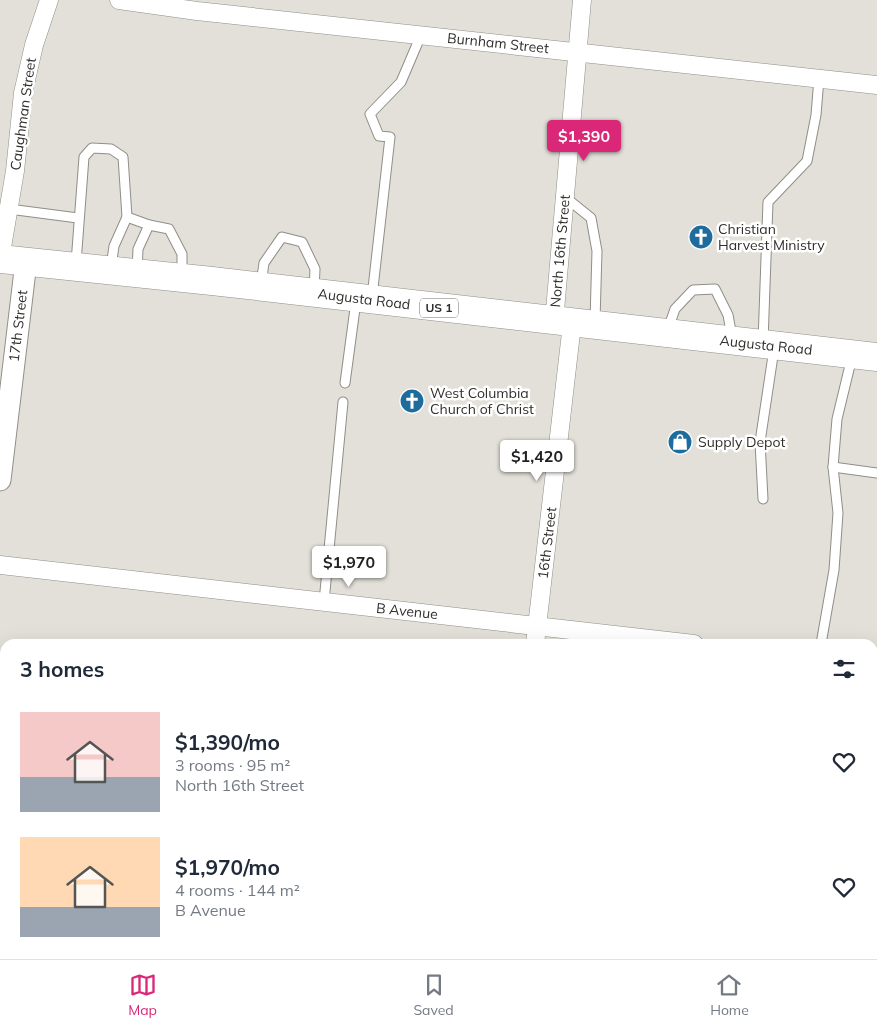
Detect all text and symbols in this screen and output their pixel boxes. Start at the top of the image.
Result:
street label: Burnham Street [446,29,550,57]
street label: Caughman Street [6,56,40,172]
pin: $1,390 [543,120,625,162]
text: $1,390 [558,126,610,146]
street label: North 16th Street [546,194,574,308]
place label: Christian Harvest Ministry [718,220,825,254]
church icon: Christian Harvest Ministry [688,224,714,250]
street label: Augusta Road [317,284,411,314]
street label: 17th Street [5,289,31,363]
road number: US 1 [420,298,458,318]
street label: Augusta Road [719,331,813,359]
place label: West Columbia Church of Christ [430,384,534,418]
church icon: West Columbia Church of Christ [399,388,425,414]
shop icon: Supply Depot [667,429,693,455]
place label: Supply Depot [698,433,785,451]
pin: $1,420 [496,440,578,482]
text: $1,420 [511,446,563,466]
street label: 16th Street [534,506,560,580]
pin: $1,970 [308,546,390,588]
text: $1,970 [323,552,375,572]
street label: B Avenue [375,599,439,623]
icon: filters [830,655,858,683]
text: 3 homes [20,656,104,682]
text: $1,390/mo [175,729,280,755]
icon: home [60,732,120,792]
icon: heart [830,748,858,776]
text: 3 rooms · 95 m² [175,755,290,775]
text: North 16th Street [175,775,304,795]
text: $1,970/mo [175,854,280,880]
icon: home [60,857,120,917]
icon: heart [830,873,858,901]
text: 4 rooms · 144 m² [175,880,300,900]
text: B Avenue [175,900,246,920]
tab: Map [128,971,157,1019]
tab: Saved [413,971,454,1019]
tab: Home [710,971,749,1019]

